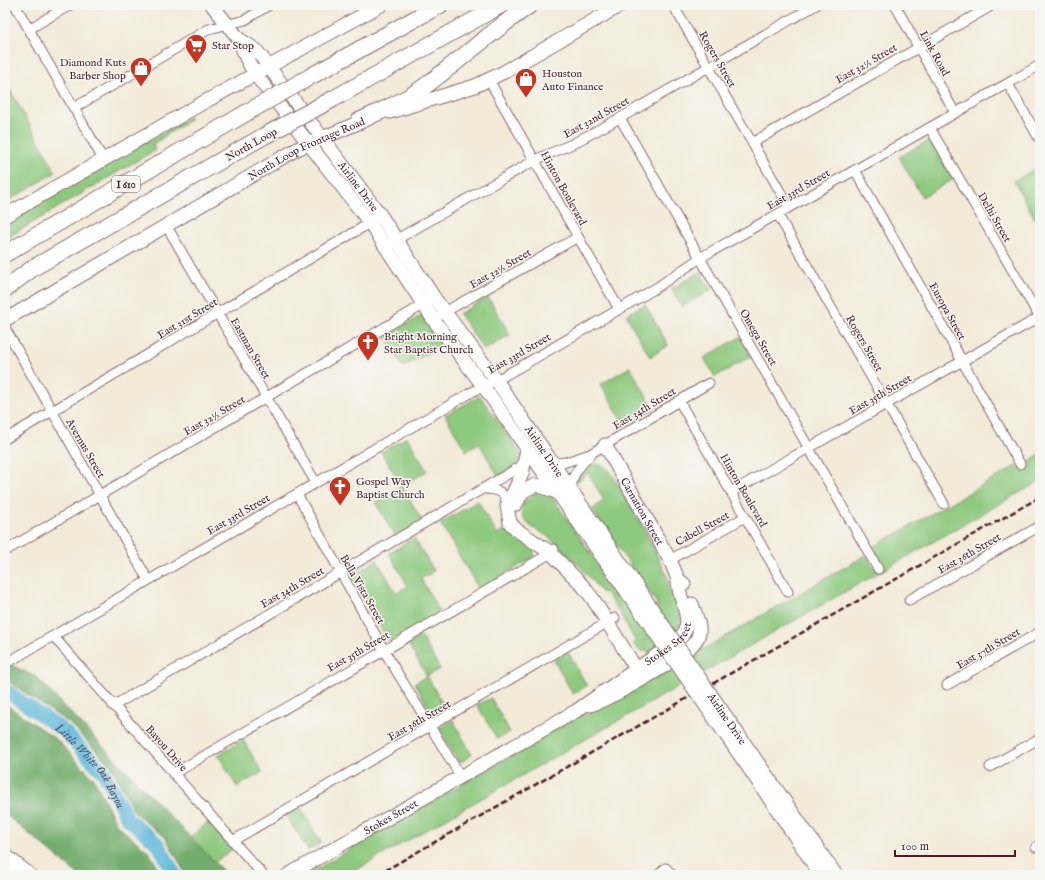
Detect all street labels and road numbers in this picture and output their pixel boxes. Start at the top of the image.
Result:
street label: Link Road [916,28,952,79]
street label: Rogers Street [695,29,739,90]
street label: East 32½ Street [833,40,900,87]
street label: East 32nd Street [561,94,632,142]
street label: North Loop Frontage Road [246,115,367,184]
street label: North Loop [223,125,280,165]
street label: Hinton Boulevard [537,149,589,228]
street label: Airline Drive [334,158,381,215]
street label: East 33rd Street [765,166,833,213]
road number: I 610 [112,176,140,192]
street label: Delhi Street [974,190,1014,245]
street label: East 32½ Street [467,245,534,292]
street label: Europa Street [926,280,969,343]
street label: East 31st Street [155,295,220,342]
street label: Omega Street [736,307,780,369]
street label: Rogers Street [842,313,886,374]
street label: Eastman Street [227,315,274,382]
street label: East 33rd Street [486,330,554,377]
street label: East 35th Street [847,371,914,418]
street label: East 34th Street [610,384,679,433]
street label: East 32½ Street [181,392,248,439]
street label: Avernus Street [62,415,108,481]
street label: Airline Drive [521,422,566,480]
street label: Hinton Boulevard [716,451,770,530]
street label: Carnation Street [617,475,666,548]
street label: East 33rd Street [205,491,273,538]
street label: Cabell Street [673,508,732,549]
street label: East 36th Street [935,530,1004,578]
street label: Bella Vista Street [337,552,388,627]
street label: East 34th Street [258,564,327,612]
street label: Stokes Street [642,622,695,669]
street label: East 37th Street [954,625,1023,673]
street label: East 35th Street [325,628,392,675]
street label: Airline Drive [703,690,749,748]
street label: East 36th Street [385,697,454,745]
street label: Bayou Drive [142,723,190,775]
street label: Stokes Street [362,796,421,838]

